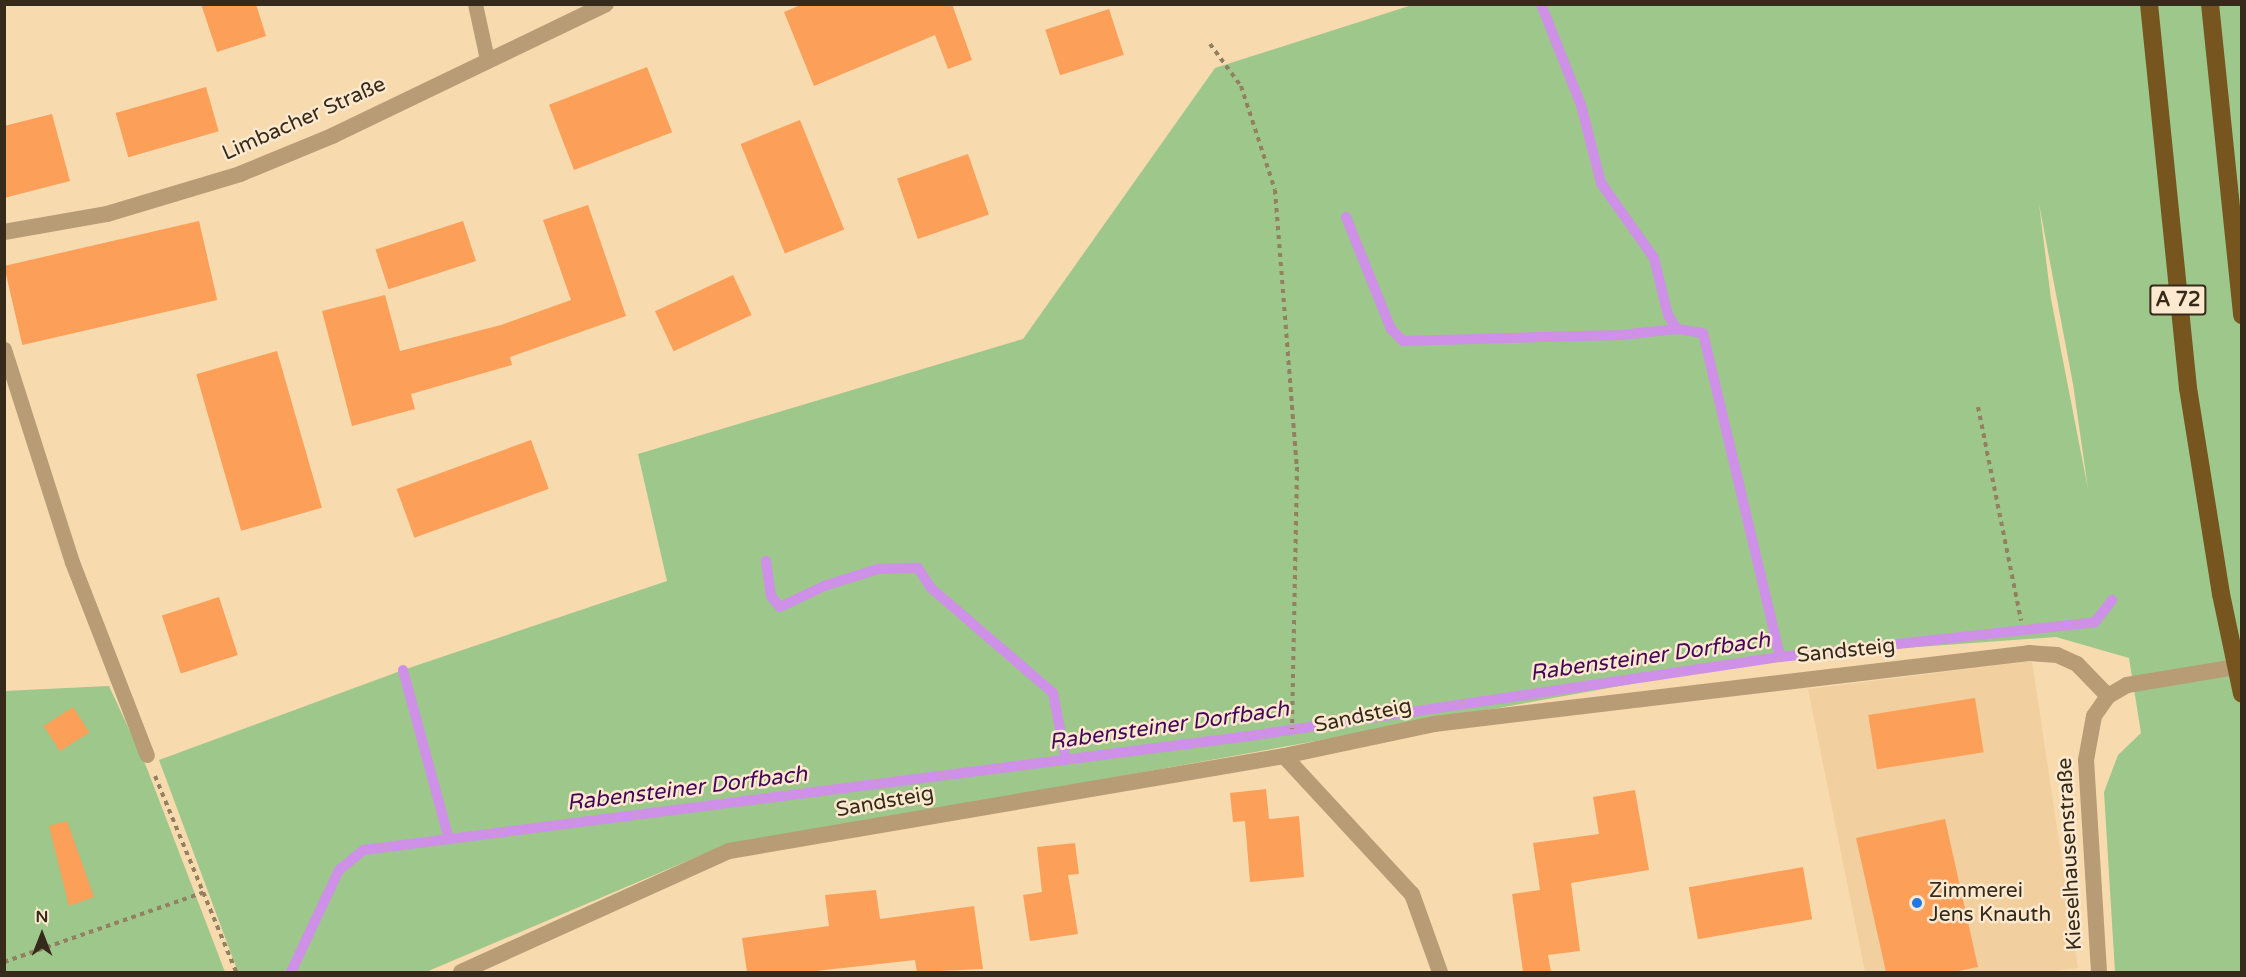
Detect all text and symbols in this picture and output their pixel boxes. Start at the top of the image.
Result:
street label: Limbacher Straße [218,72,390,166]
road number: A 72 [2148,283,2208,317]
water label: Rabensteiner Dorfbach [1528,627,1772,687]
street label: Sandsteig [1795,633,1897,669]
street label: Sandsteig [1312,693,1414,739]
water label: Rabensteiner Dorfbach [1047,696,1291,756]
street label: Kieselhausenstraße [2052,757,2088,951]
water label: Rabensteiner Dorfbach [565,761,809,817]
street label: Sandsteig [834,781,936,823]
place label: Zimmerei Jens Knauth [1929,878,2051,928]
marker: Zimmerei Jens Knauth [1910,896,1924,910]
north arrow [12,905,72,965]
text: N [36,907,48,927]

